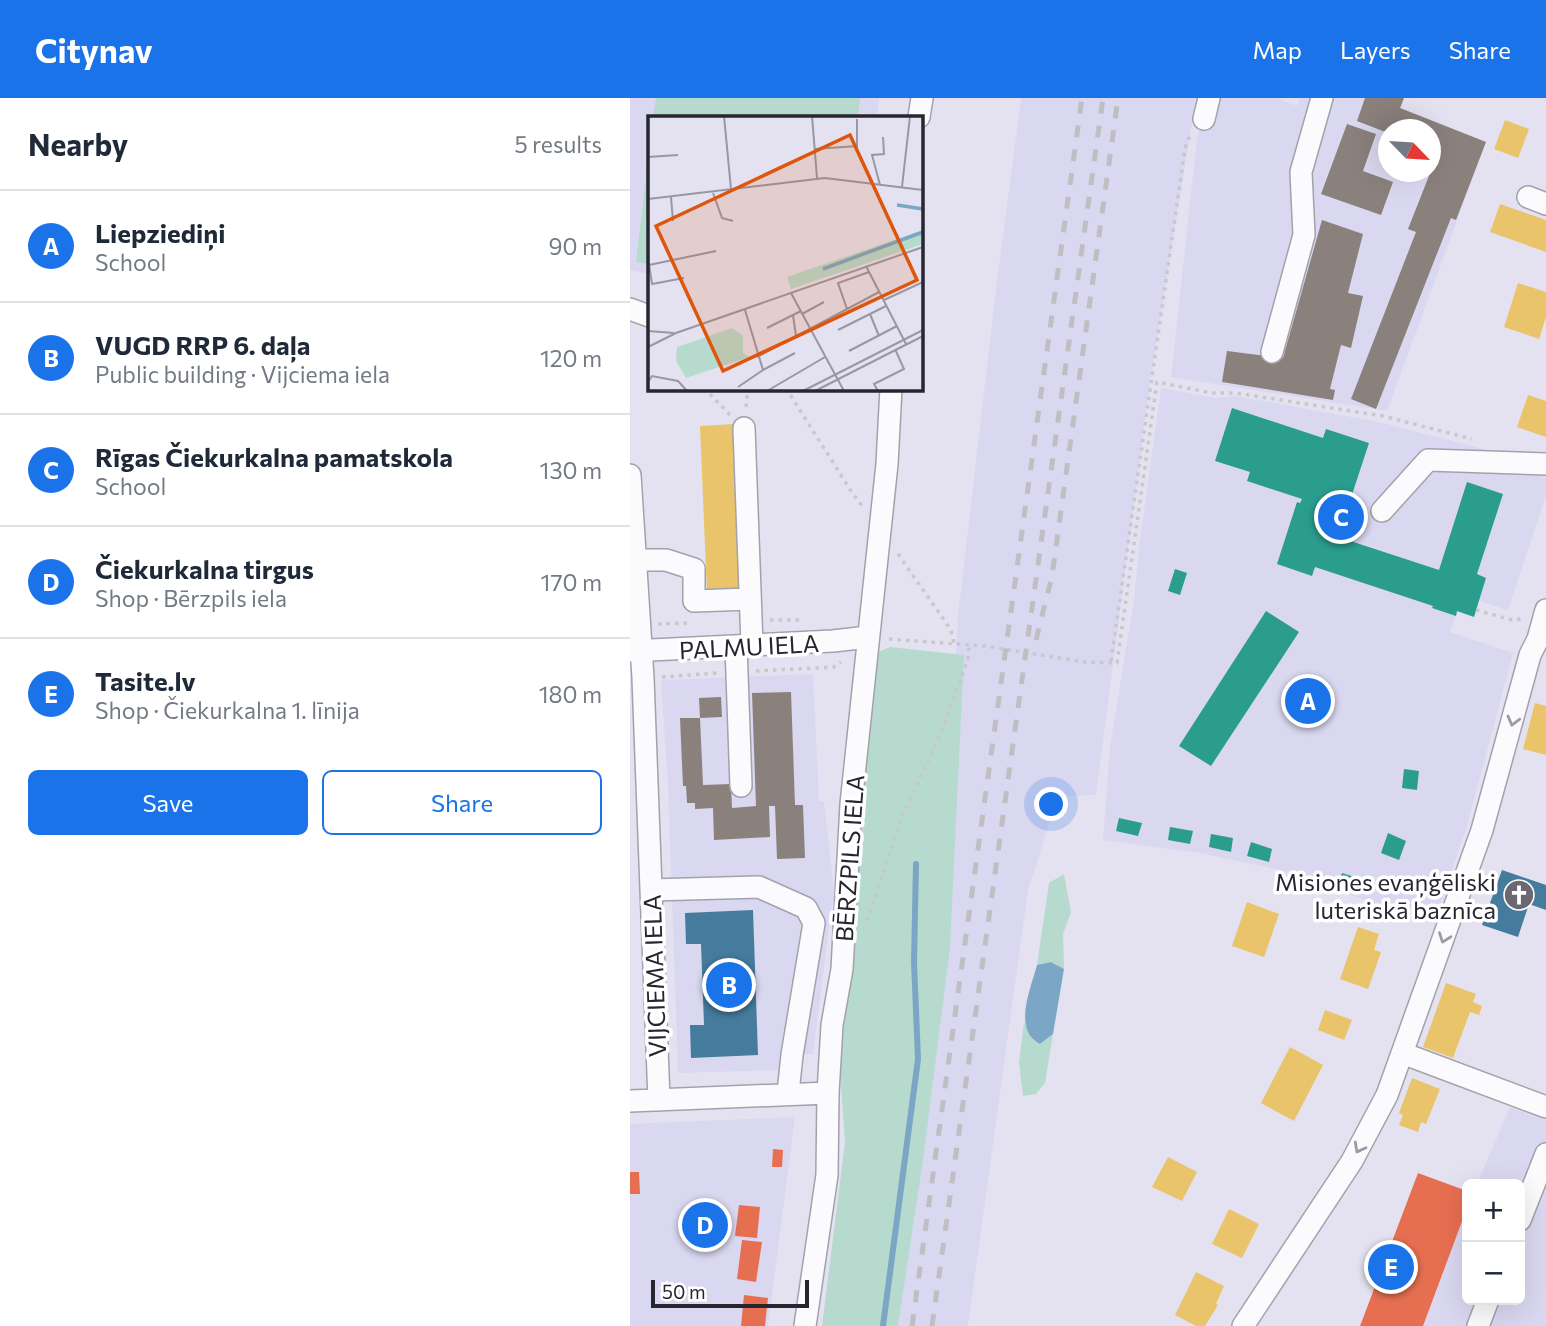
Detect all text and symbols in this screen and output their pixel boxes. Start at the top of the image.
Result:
text: Citynav [35,29,153,70]
text: Map [1253,35,1302,64]
text: Layers [1340,35,1411,64]
text: Share [1449,35,1511,64]
inset map [648,116,922,390]
north arrow [1378,119,1441,182]
text: Nearby [28,125,128,162]
text: 5 results [514,130,602,158]
text: Liepziediņi [95,217,225,248]
text: A [43,232,59,260]
text: 90 m [549,232,602,260]
text: School [95,248,166,276]
text: VUGD RRP 6. daļa [95,329,310,360]
text: B [43,344,59,372]
text: 120 m [540,344,602,372]
text: Public building · Vijciema iela [95,360,390,388]
text: Rīgas Čiekurkalna pamatskola [95,441,453,472]
text: C [43,456,59,484]
text: 130 m [540,456,602,484]
text: School [95,472,166,500]
pin: C [1318,491,1364,543]
text: Čiekurkalna tirgus [95,553,314,584]
text: D [43,568,59,596]
text: 170 m [541,568,602,596]
text: Shop · Bērzpils iela [95,584,287,612]
street label: PALMU IELA [678,628,820,664]
text: Tasite.lv [95,665,196,696]
pin: A [1285,675,1331,727]
text: E [44,680,58,708]
text: 180 m [539,680,602,708]
text: Shop · Čiekurkalna 1. līnija [95,696,360,724]
one-way arrow [1507,715,1521,727]
button: Save [28,770,308,835]
button: Share [322,770,602,835]
street label: BĒRZPILS IELA [829,774,869,942]
your location [1034,787,1068,821]
place label: Misiones evaņģēliski luteriskā baznīca [1275,867,1496,924]
church icon: Misiones evaņģēliski luteriskā baznīca [1502,878,1536,912]
street label: VIJCIEMA IELA [637,894,671,1058]
one-way arrow [1438,931,1452,943]
pin: B [706,959,752,1011]
one-way arrow [1354,1141,1367,1154]
map controls [1462,1179,1525,1305]
button: + [1462,1179,1525,1242]
pin: D [682,1199,728,1251]
pin: E [1368,1241,1414,1293]
button: − [1462,1242,1525,1305]
scale bar [651,1277,808,1309]
text: 50 m [662,1280,706,1303]

